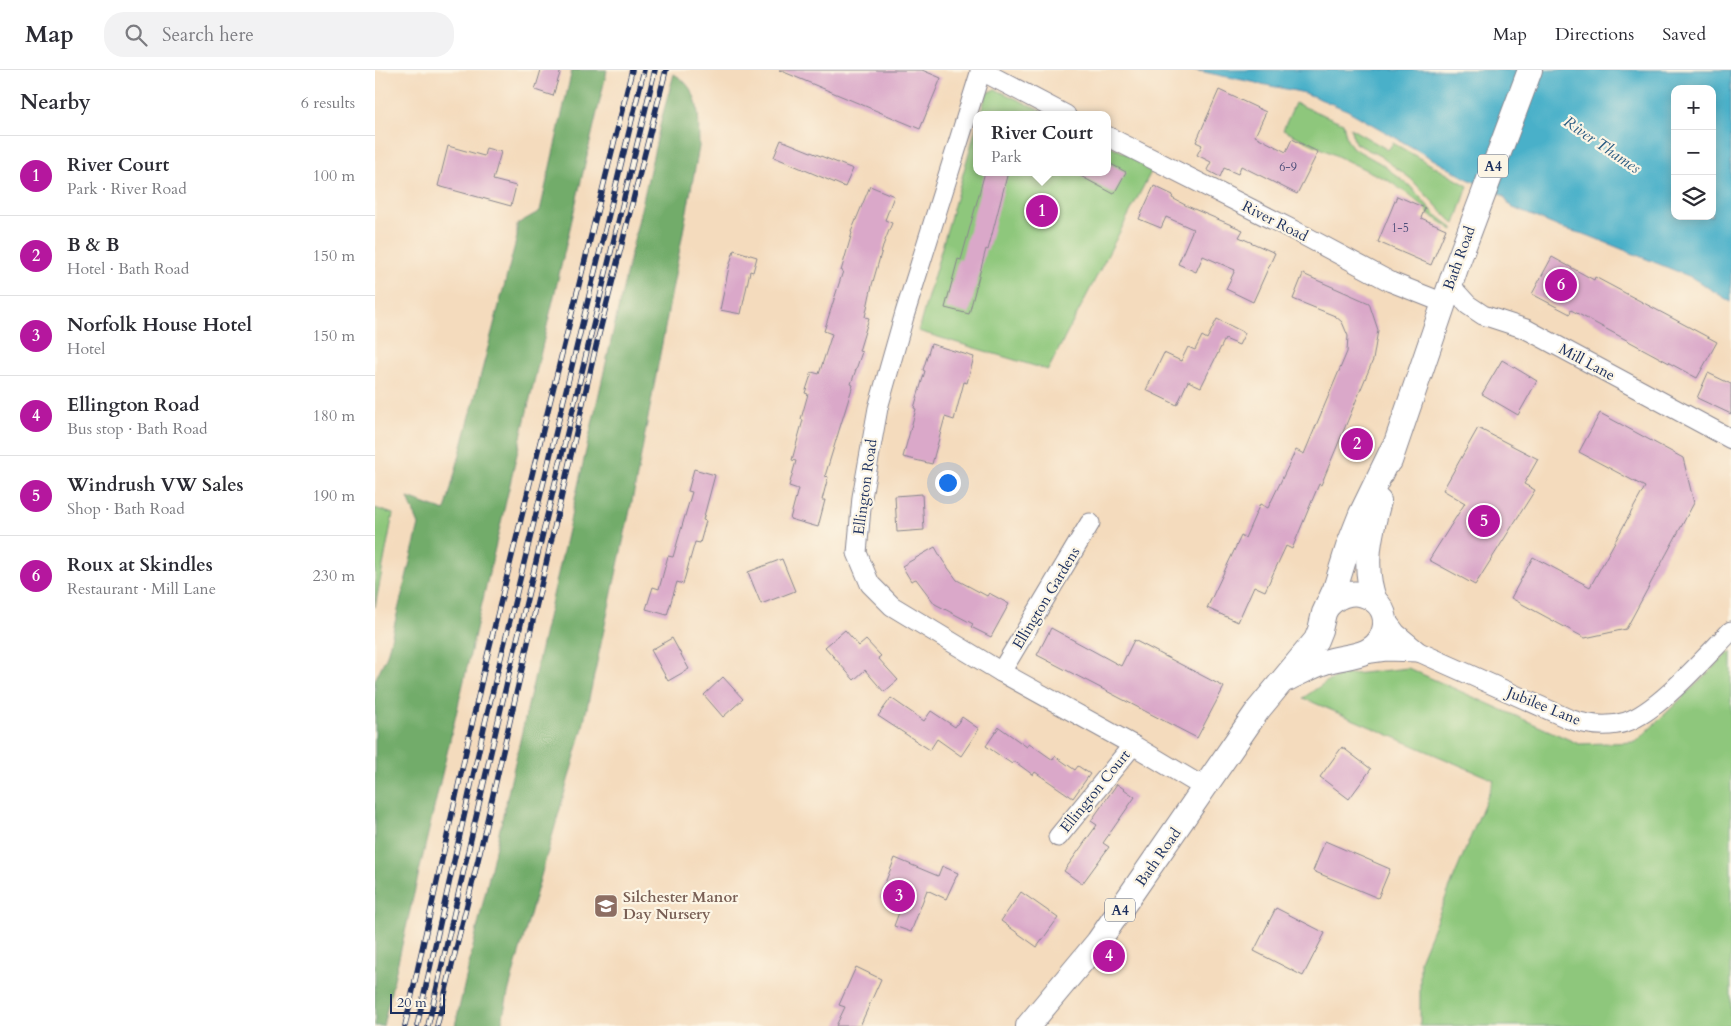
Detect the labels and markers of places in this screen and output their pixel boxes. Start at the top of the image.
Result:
pin: 1 [1026,192,1058,230]
pin: 6 [1545,266,1577,304]
pin: 2 [1341,425,1373,463]
pin: 5 [1468,502,1500,540]
pin: 3 [883,877,915,915]
place label: Silchester Manor Day Nursery [623,887,739,924]
school or university icon: Silchester Manor Day Nursery [593,893,619,919]
pin: 4 [1093,937,1125,975]

